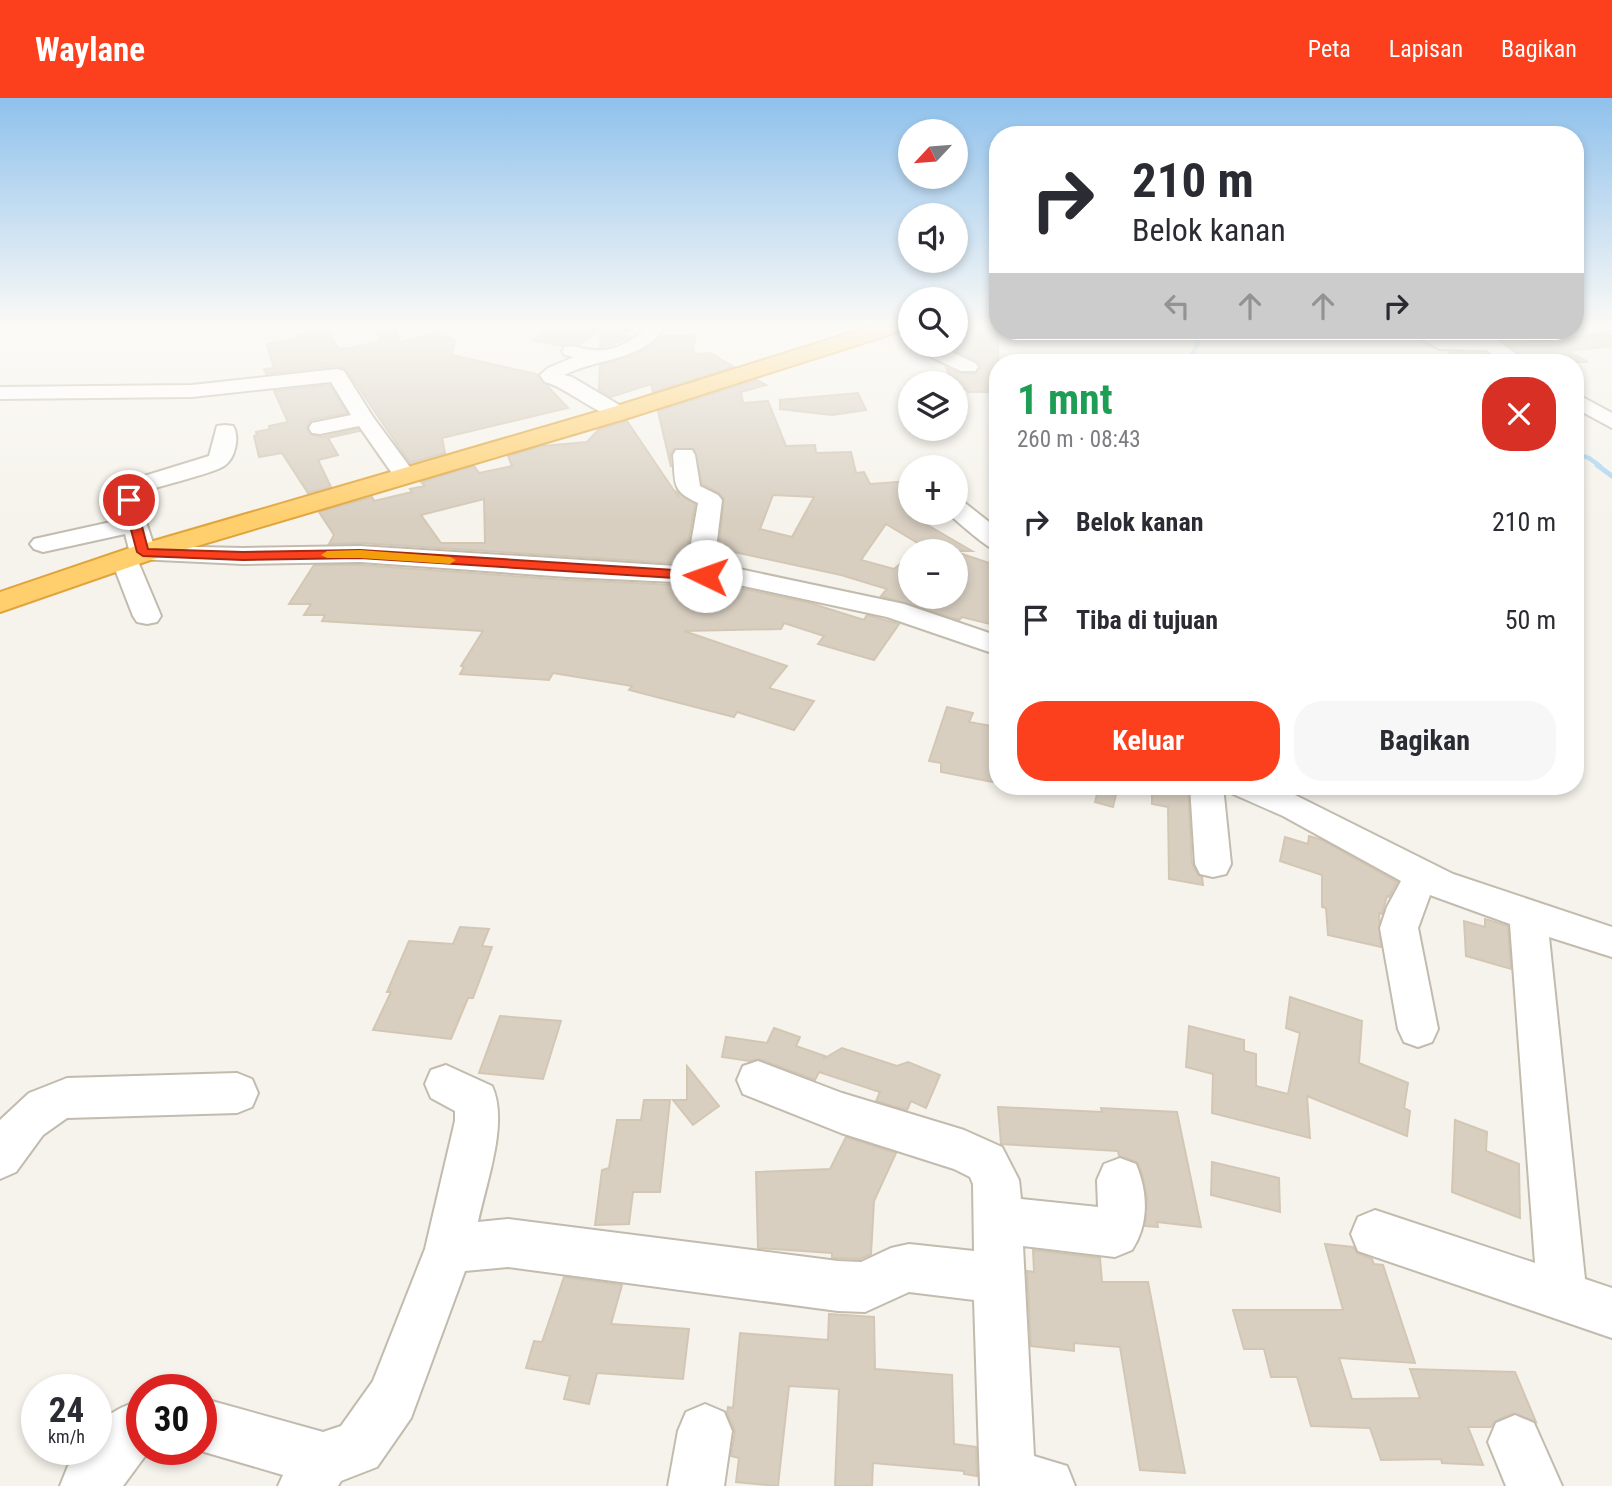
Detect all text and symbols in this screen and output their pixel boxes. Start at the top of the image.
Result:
text: Waylane [35,30,145,69]
text: Peta [1308,35,1351,63]
text: Lapisan [1389,35,1463,63]
text: Bagikan [1501,35,1577,63]
north arrow [898,119,968,189]
map controls [898,119,968,609]
text: 210 m [1132,152,1254,209]
icon: right [1017,154,1108,245]
button: sound [898,203,968,273]
text: Belok kanan [1132,211,1286,249]
button: search [898,287,968,357]
icon: left [1158,287,1196,325]
icon: ahead [1231,287,1269,325]
icon: ahead [1304,287,1342,325]
icon: right [1377,287,1415,325]
button: layers [898,371,968,441]
text: 1 mnt [1017,375,1113,424]
button: close [1482,377,1556,451]
text: 260 m · 08:43 [1017,426,1141,453]
button: + [898,455,968,525]
pin [99,470,159,530]
icon: arrive [110,481,148,519]
icon: right [1017,503,1055,541]
text: Belok kanan [1076,507,1203,537]
text: 210 m [1492,507,1556,537]
position arrow [669,539,743,613]
button: − [898,539,968,609]
icon: arrive [1017,601,1055,639]
text: Tiba di tujuan [1076,605,1218,635]
text: 50 m [1505,605,1556,635]
button: Keluar [1017,701,1280,781]
button: Bagikan [1294,701,1556,781]
speed limit sign: 30 [126,1374,217,1465]
text: 24 [49,1390,84,1431]
text: km/h [48,1426,85,1447]

